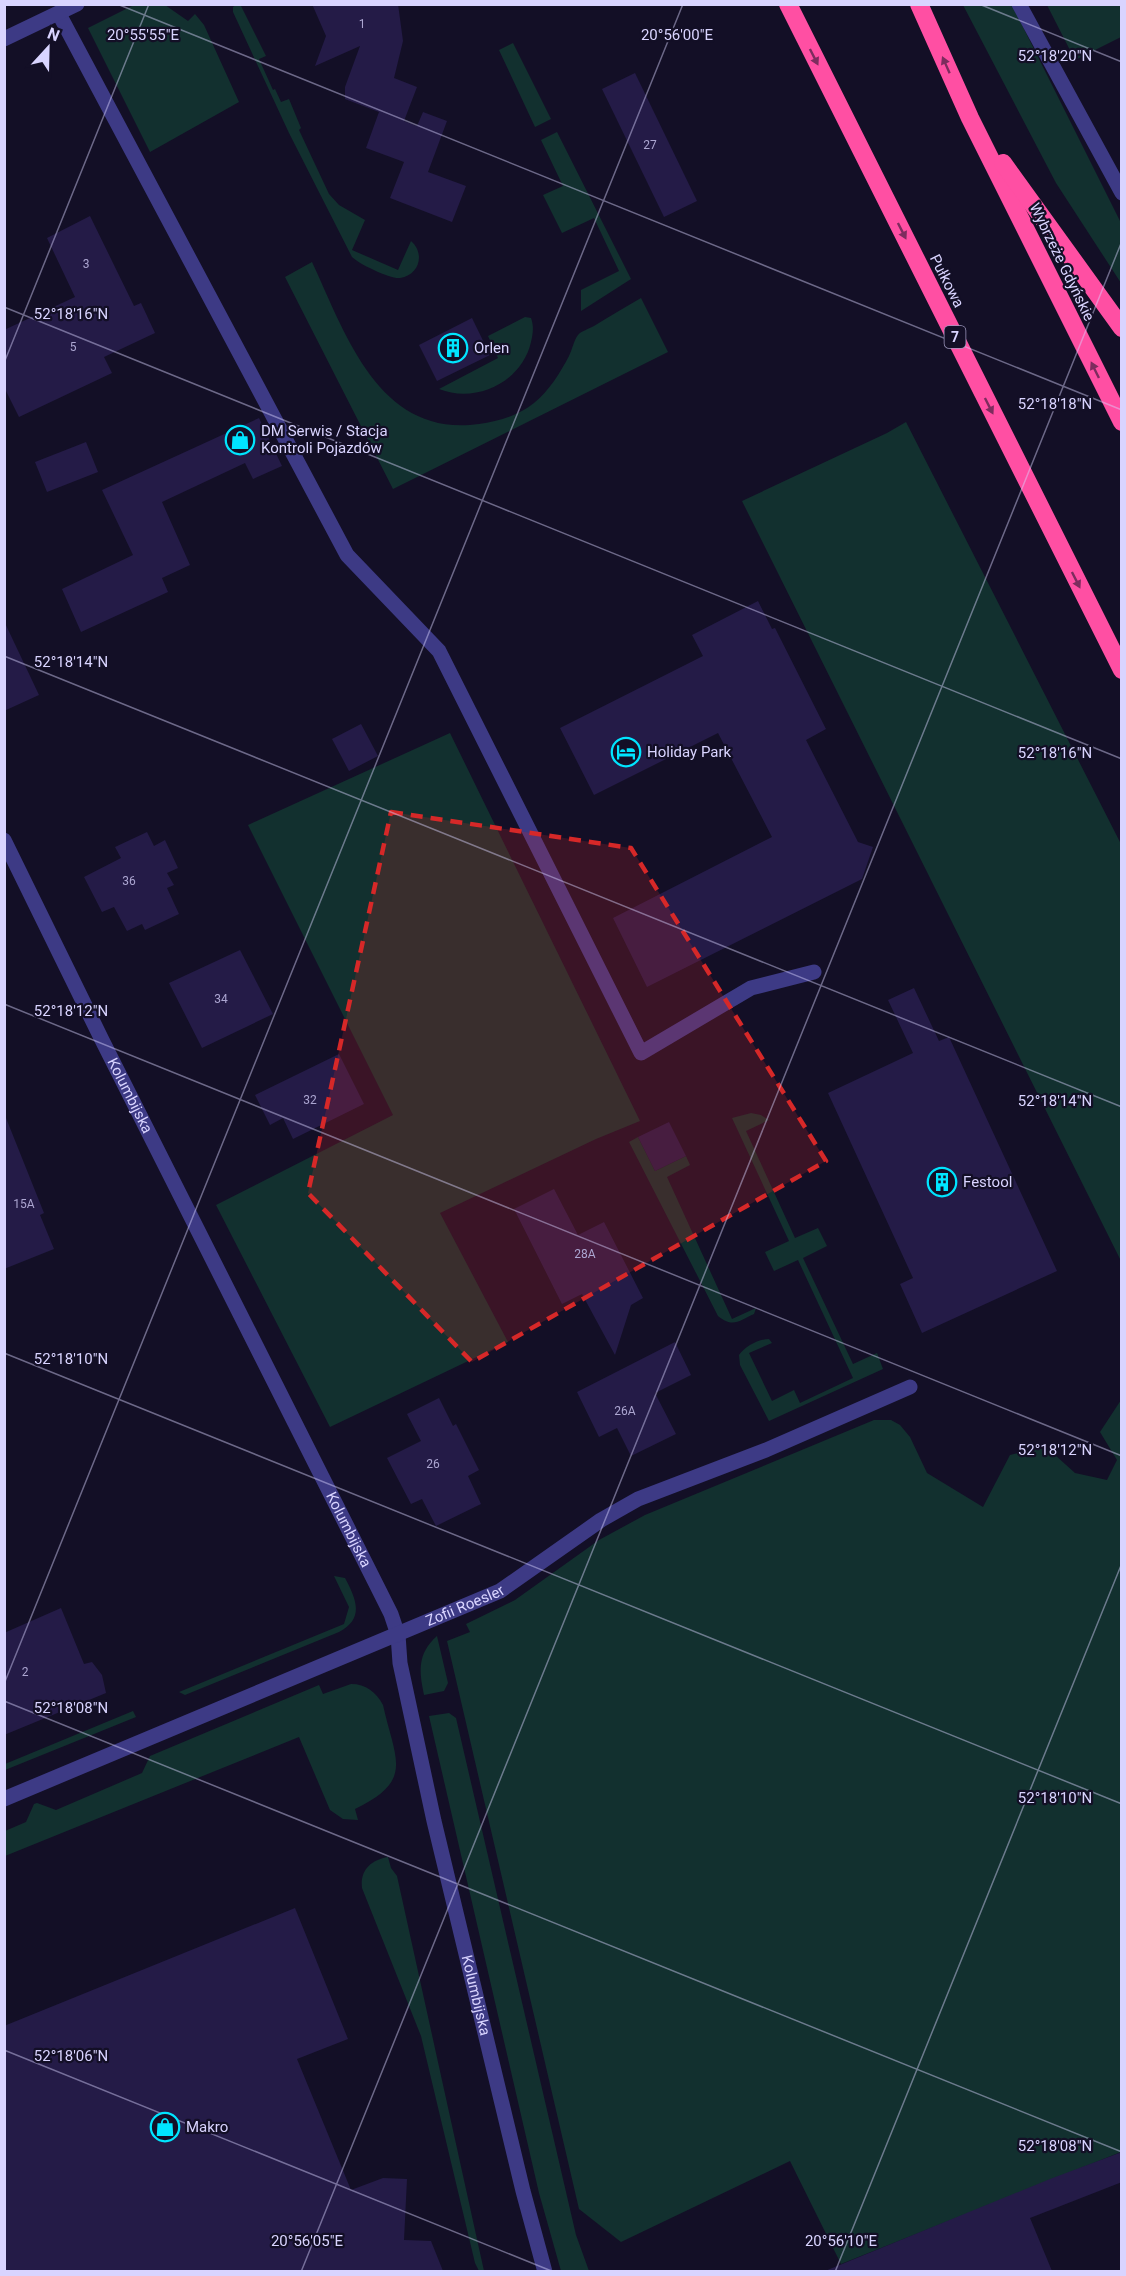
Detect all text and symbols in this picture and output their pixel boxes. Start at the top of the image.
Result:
house number: 1 [359,17,365,31]
north arrow [18,18,78,78]
text: N [45,24,62,45]
text: 20°55'55"E [107,26,180,44]
text: 20°56'00"E [641,26,714,44]
text: 52°18'20"N [1018,47,1092,65]
one-way arrow [810,48,819,65]
one-way arrow [941,55,951,73]
house number: 27 [643,138,657,152]
street label: Wybrzeże Gdyńskie [1026,200,1098,324]
one-way arrow [897,223,906,240]
street label: Pułkowa [926,251,968,311]
house number: 3 [83,257,89,271]
text: 52°18'16"N [34,305,108,323]
road number: 7 [944,326,966,348]
building icon: Orlen [437,332,469,364]
place label: Orlen [474,339,509,357]
house number: 5 [70,340,77,354]
one-way arrow [1091,361,1101,379]
text: 52°18'18"N [1018,395,1092,413]
one-way arrow [984,397,994,414]
place label: DM Serwis / Stacja Kontroli Pojazdów [261,422,388,457]
shop icon: DM Serwis / Stacja Kontroli Pojazdów [224,424,256,456]
one-way arrow [1072,571,1081,588]
text: 52°18'14"N [34,653,108,671]
hotel icon: Holiday Park [610,736,642,768]
place label: Holiday Park [647,743,732,761]
text: 52°18'16"N [1018,744,1092,762]
house number: 36 [122,874,136,888]
house number: 34 [214,992,228,1006]
text: 52°18'12"N [34,1002,108,1020]
street label: Kolumbijska [104,1055,157,1136]
text: 52°18'14"N [1018,1092,1092,1110]
house number: 32 [303,1093,317,1107]
building icon: Festool [926,1166,958,1198]
place label: Festool [963,1173,1012,1191]
house number: 15A [13,1197,35,1211]
house number: 28A [574,1247,596,1261]
text: 52°18'10"N [34,1350,108,1368]
house number: 26A [614,1404,636,1418]
text: 52°18'12"N [1018,1441,1092,1459]
house number: 26 [426,1457,440,1471]
street label: Kolumbijska [322,1489,375,1570]
street label: Zofii Roesler [423,1581,508,1630]
house number: 2 [22,1665,29,1679]
text: 52°18'08"N [34,1699,108,1717]
text: 52°18'10"N [1018,1789,1092,1807]
street label: Kolumbijska [458,1953,494,2037]
text: 52°18'06"N [34,2047,108,2065]
shop icon: Makro [149,2111,181,2143]
place label: Makro [186,2118,228,2136]
text: 52°18'08"N [1018,2137,1092,2155]
text: 20°56'05"E [271,2232,344,2250]
text: 20°56'10"E [805,2232,878,2250]

